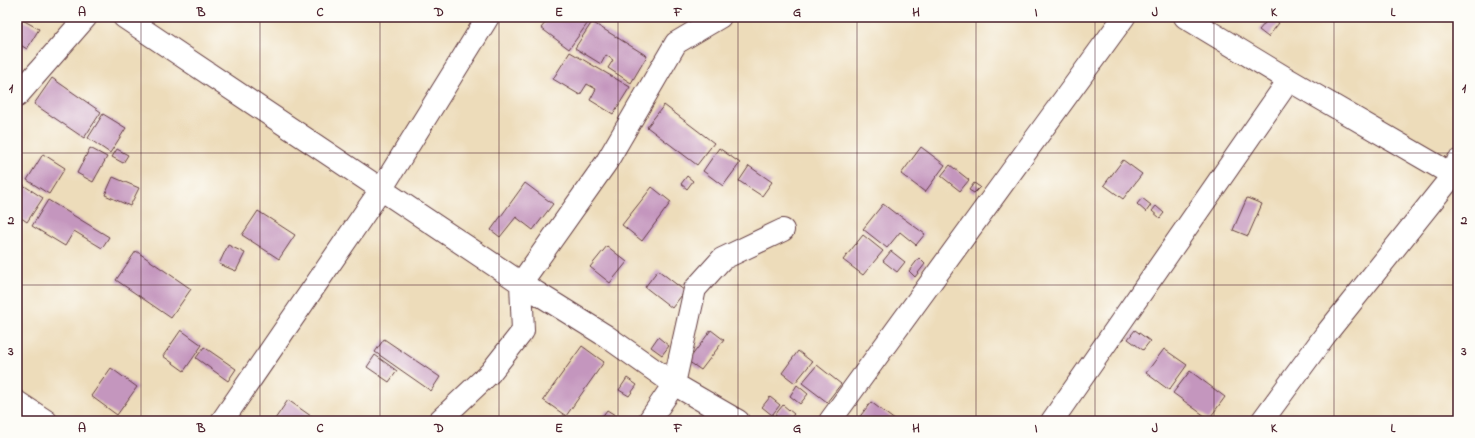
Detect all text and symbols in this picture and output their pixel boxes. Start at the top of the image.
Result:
text: A [78,3,86,22]
text: B [196,3,206,22]
text: C [316,3,324,22]
text: D [433,3,444,22]
text: E [555,3,563,22]
text: F [673,3,683,22]
text: G [793,3,801,22]
text: H [912,3,920,22]
text: I [1034,3,1038,22]
text: J [1152,3,1158,22]
text: K [1271,3,1278,22]
text: L [1391,3,1397,22]
text: 1 [9,79,14,98]
text: 1 [1462,79,1467,98]
text: 2 [7,211,15,230]
text: 2 [1460,211,1468,230]
text: 3 [7,342,14,361]
text: 3 [1460,342,1467,361]
text: A [78,419,86,438]
text: B [196,419,206,438]
text: C [316,419,324,438]
text: D [433,419,444,438]
text: E [555,419,563,438]
text: F [673,419,683,438]
text: G [793,419,801,438]
text: H [912,419,920,438]
text: I [1034,419,1038,438]
text: J [1152,419,1158,438]
text: K [1271,419,1278,438]
text: L [1391,419,1397,438]

